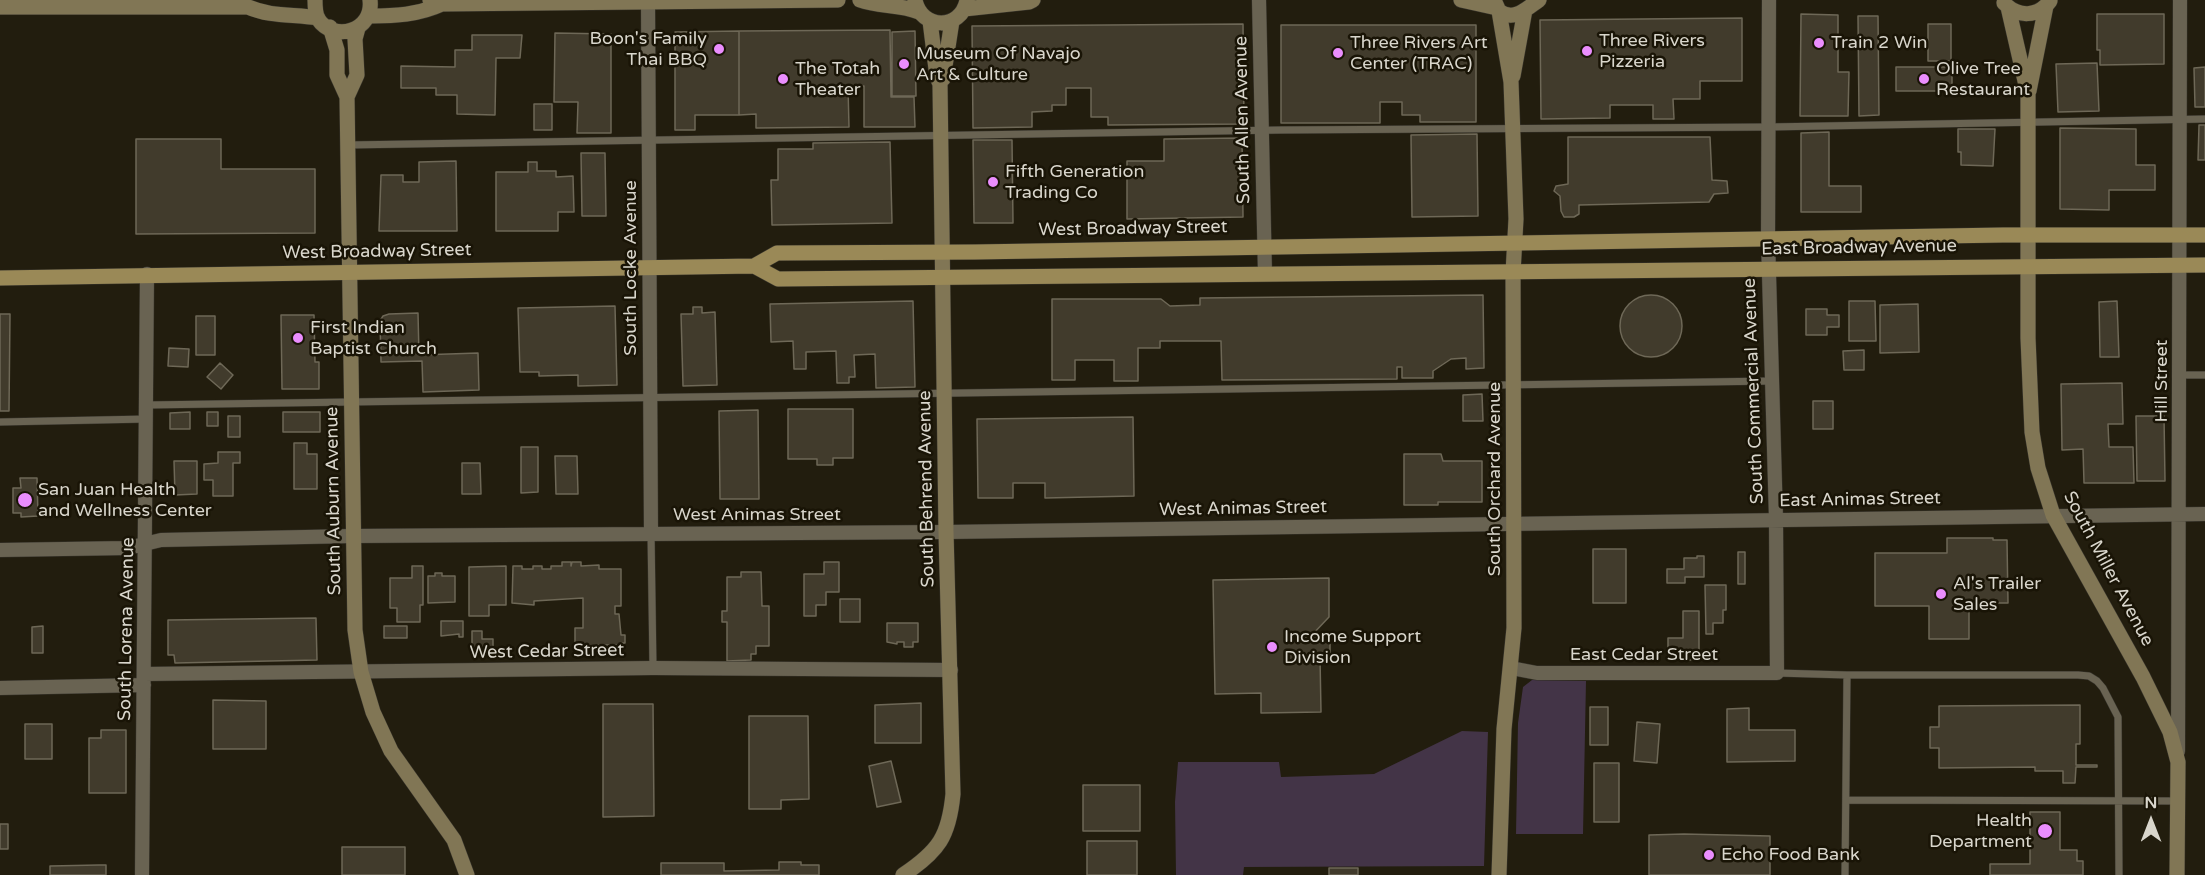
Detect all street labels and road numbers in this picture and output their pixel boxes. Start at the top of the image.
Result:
street label: South Allen Avenue [1231,36,1255,204]
street label: South Locke Avenue [620,180,642,356]
street label: West Broadway Street [1038,217,1228,241]
street label: East Broadway Avenue [1761,235,1957,261]
street label: West Broadway Street [282,240,472,264]
street label: South Commercial Avenue [1739,278,1769,504]
street label: Hill Street [2151,340,2173,422]
street label: South Orchard Avenue [1484,382,1506,576]
street label: South Behrend Avenue [914,390,940,588]
street label: South Auburn Avenue [322,406,346,596]
street label: East Animas Street [1779,488,1941,512]
street label: South Miller Avenue [2058,488,2158,650]
street label: West Animas Street [1159,497,1327,521]
street label: West Animas Street [673,504,841,526]
street label: South Lorena Avenue [115,537,139,721]
street label: West Cedar Street [470,640,624,664]
street label: East Cedar Street [1570,644,1718,666]

